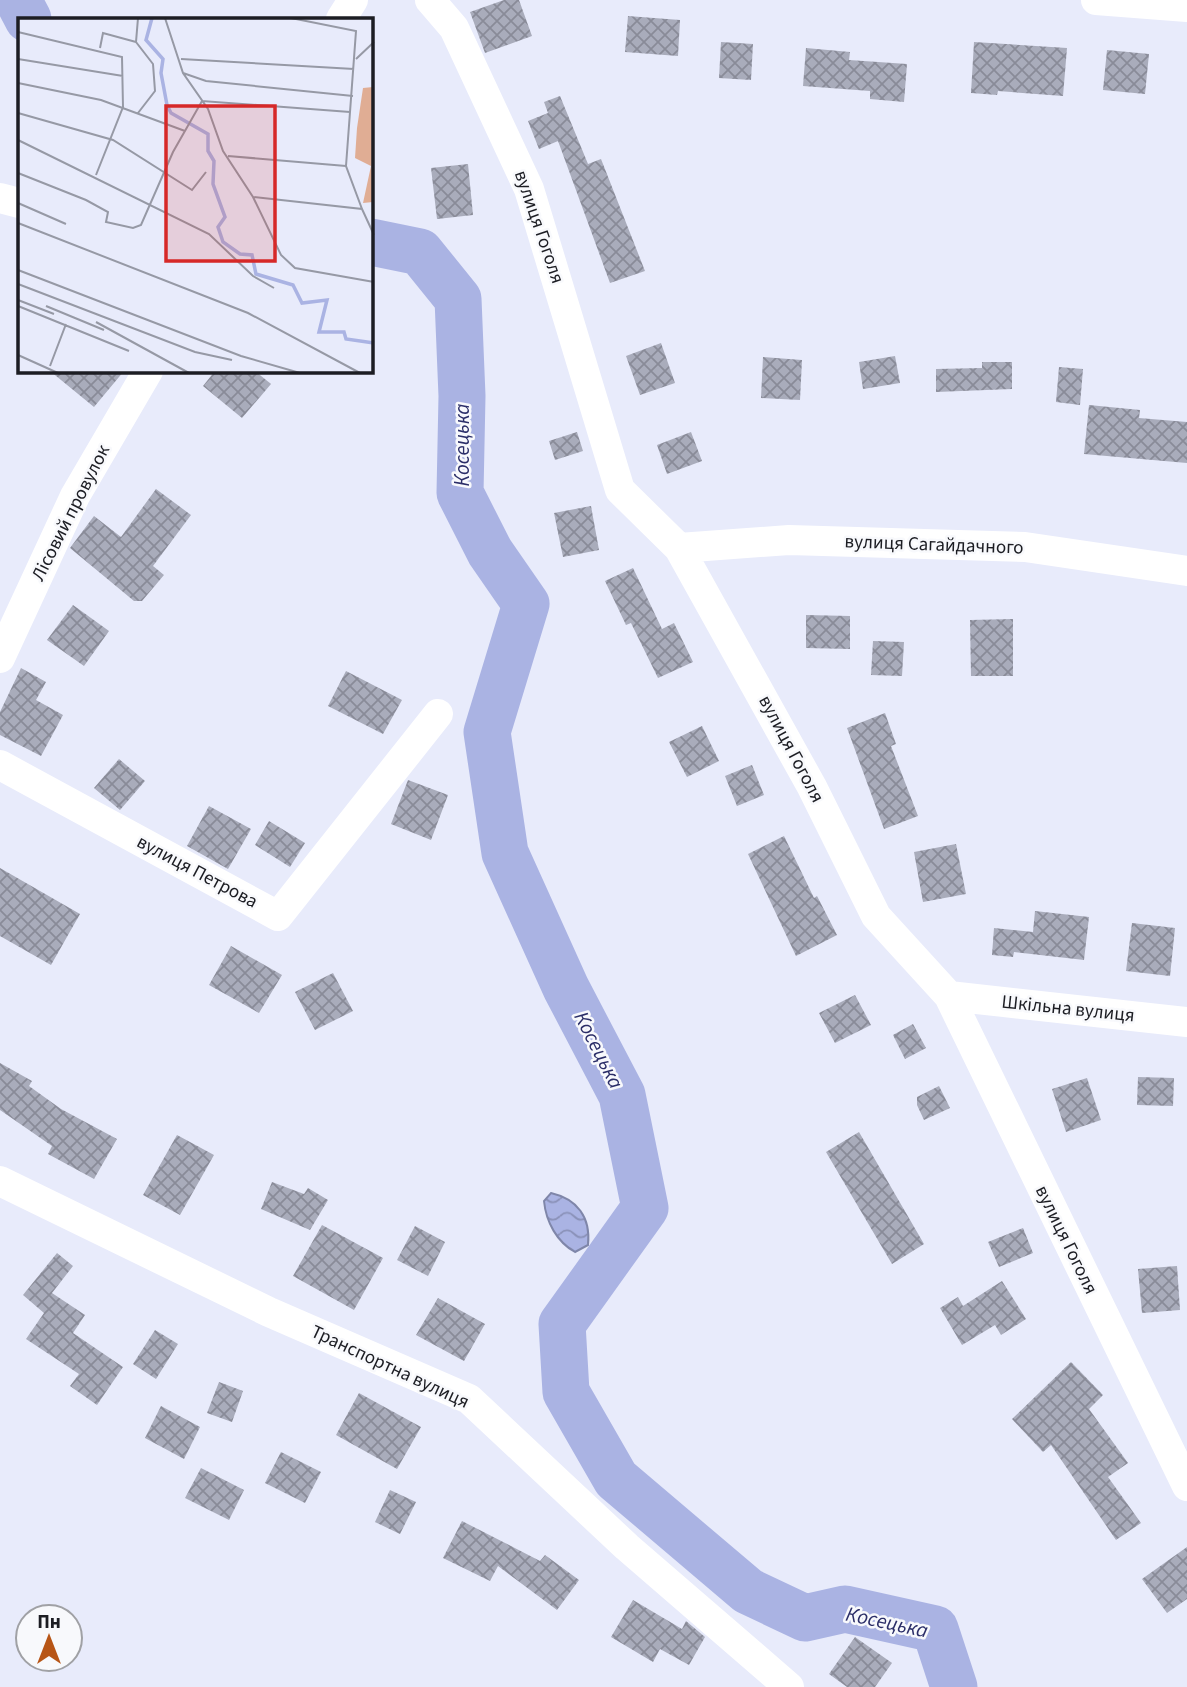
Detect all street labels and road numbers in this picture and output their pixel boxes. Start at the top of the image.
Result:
street label: вулиця Гоголя [507,167,571,287]
street label: Лісовий провулок [25,440,117,586]
street label: вулиця Сагайдачного [844,528,1024,562]
street label: вулиця Гоголя [751,690,831,808]
street label: вулиця Петрова [132,829,262,915]
street label: Шкільна вулиця [1000,989,1136,1029]
street label: вулиця Гоголя [1028,1181,1104,1299]
street label: Транспортна вулиця [306,1318,474,1416]

